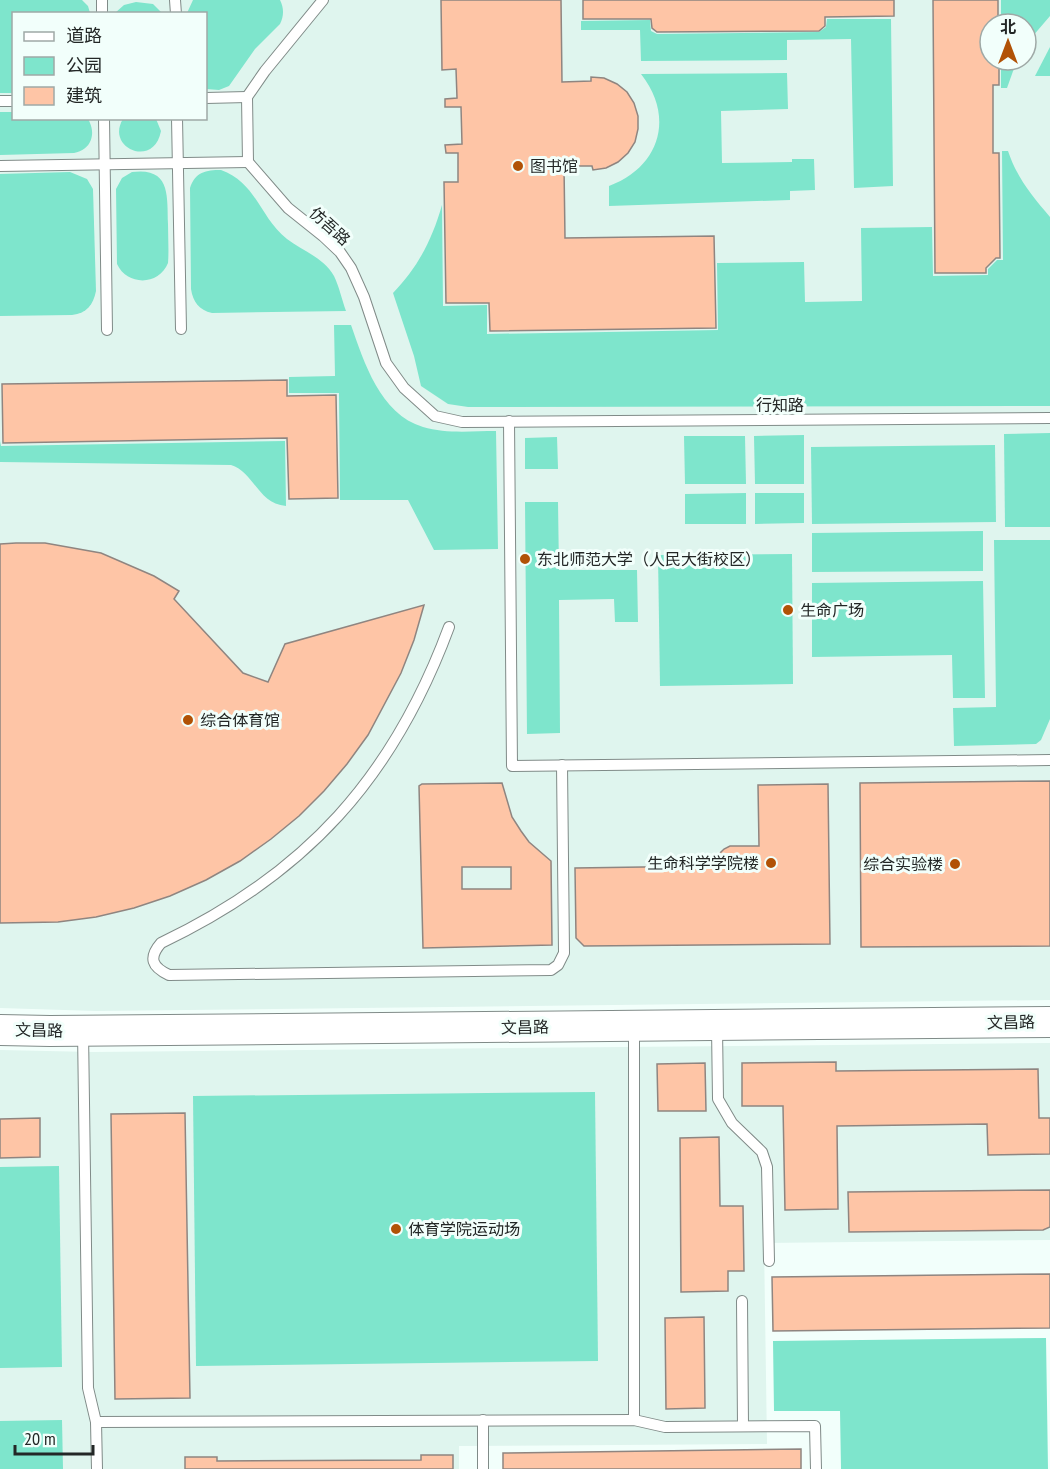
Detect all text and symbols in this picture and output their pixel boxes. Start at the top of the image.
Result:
legend [12,12,207,120]
north arrow [978,12,1038,72]
text: 北 [1000,17,1016,37]
text: 道路 [66,24,102,47]
text: 公园 [66,54,102,77]
text: 建筑 [66,84,102,107]
place label: 图书馆 [530,156,578,176]
marker: 图书馆 [511,159,525,173]
street label: 仿吾路 [305,203,355,249]
street label: 行知路 [756,395,804,415]
place label: 东北师范大学（人民大街校区） [537,549,761,569]
marker: 东北师范大学（人民大街校区） [518,552,532,566]
place label: 生命广场 [800,600,864,620]
marker: 生命广场 [781,603,795,617]
place label: 综合体育馆 [200,710,280,730]
marker: 综合体育馆 [181,713,195,727]
place label: 生命科学学院楼 [647,853,759,873]
place label: 综合实验楼 [863,854,943,874]
marker: 生命科学学院楼 [764,856,778,870]
marker: 综合实验楼 [948,857,962,871]
street label: 文昌路 [987,1012,1035,1032]
street label: 文昌路 [501,1017,549,1037]
street label: 文昌路 [15,1020,63,1040]
place label: 体育学院运动场 [408,1219,520,1239]
marker: 体育学院运动场 [389,1222,403,1236]
scale bar [15,1418,93,1456]
text: 20 m [24,1427,56,1450]

